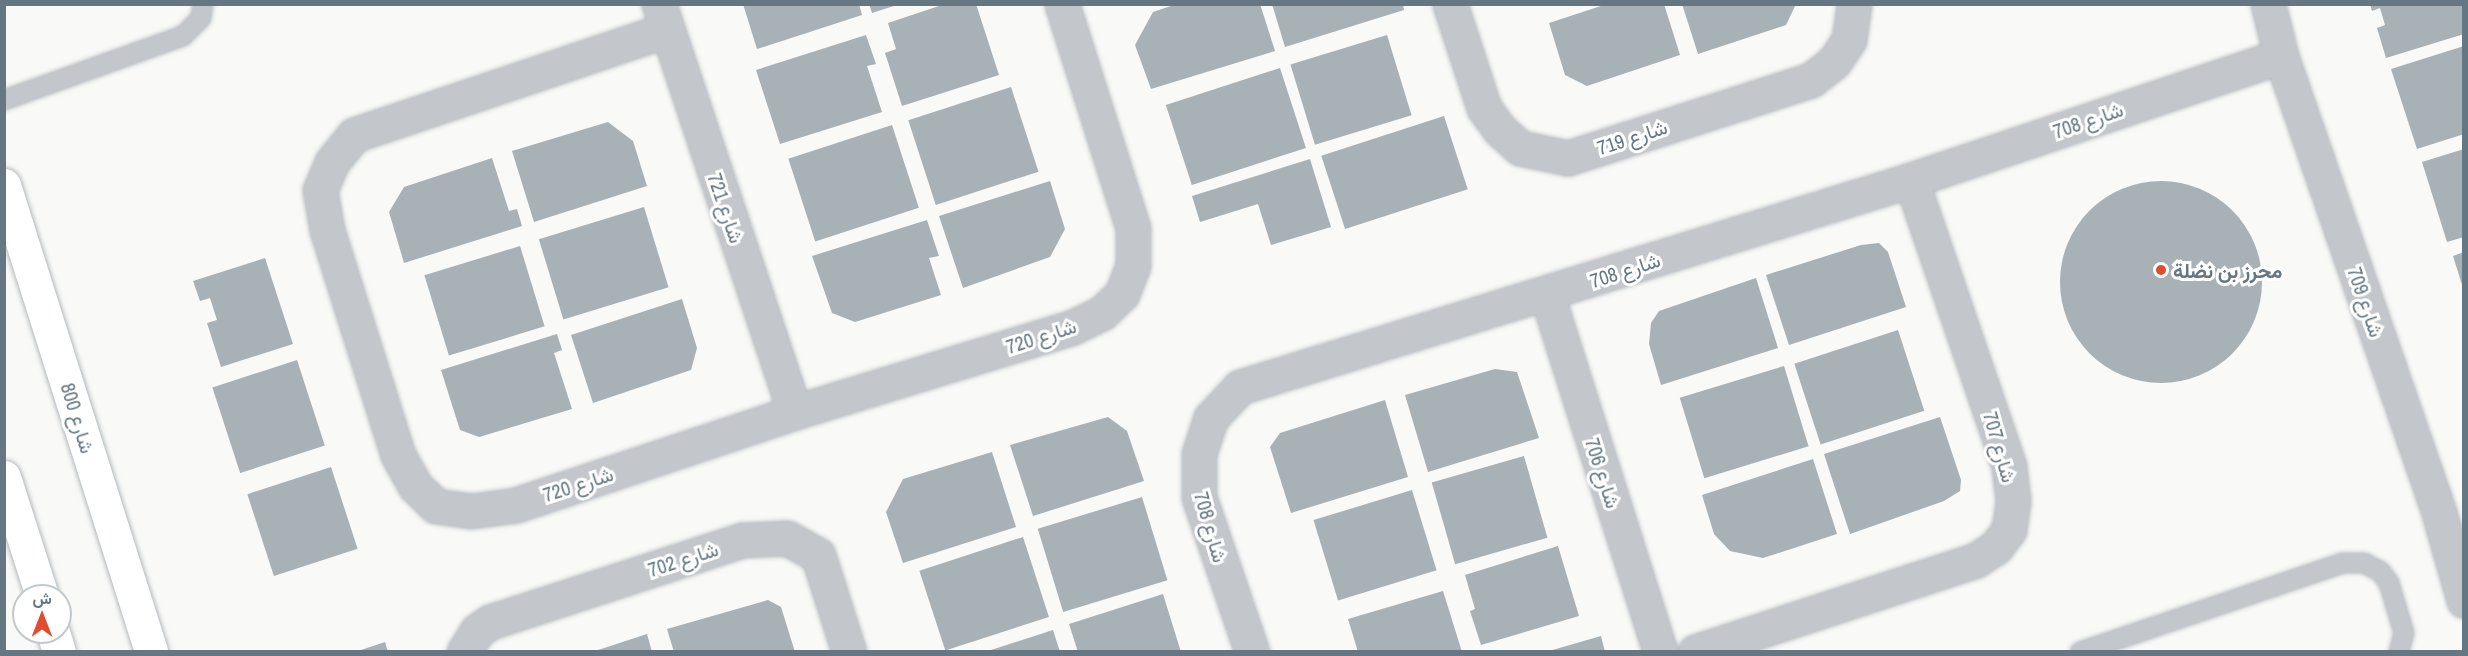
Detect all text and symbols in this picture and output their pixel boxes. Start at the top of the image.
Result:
street label: شارع 708 [2050,97,2126,143]
street label: شارع 719 [1594,114,1670,160]
street label: شارع 721 [703,170,749,246]
street label: شارع 708 [1587,247,1663,293]
place label: محرز بن نضلة [2173,258,2282,282]
marker: محرز بن نضلة [2154,263,2168,277]
street label: شارع 709 [2343,264,2389,340]
street label: شارع 720 [1003,313,1079,359]
street label: شارع 800 [56,380,100,456]
street label: شارع 707 [1979,409,2021,485]
street label: شارع 706 [1580,435,1626,511]
street label: شارع 720 [540,461,616,507]
street label: شارع 708 [1190,489,1232,565]
street label: شارع 702 [645,536,721,582]
north arrow [12,584,72,644]
text: ش [32,587,52,609]

